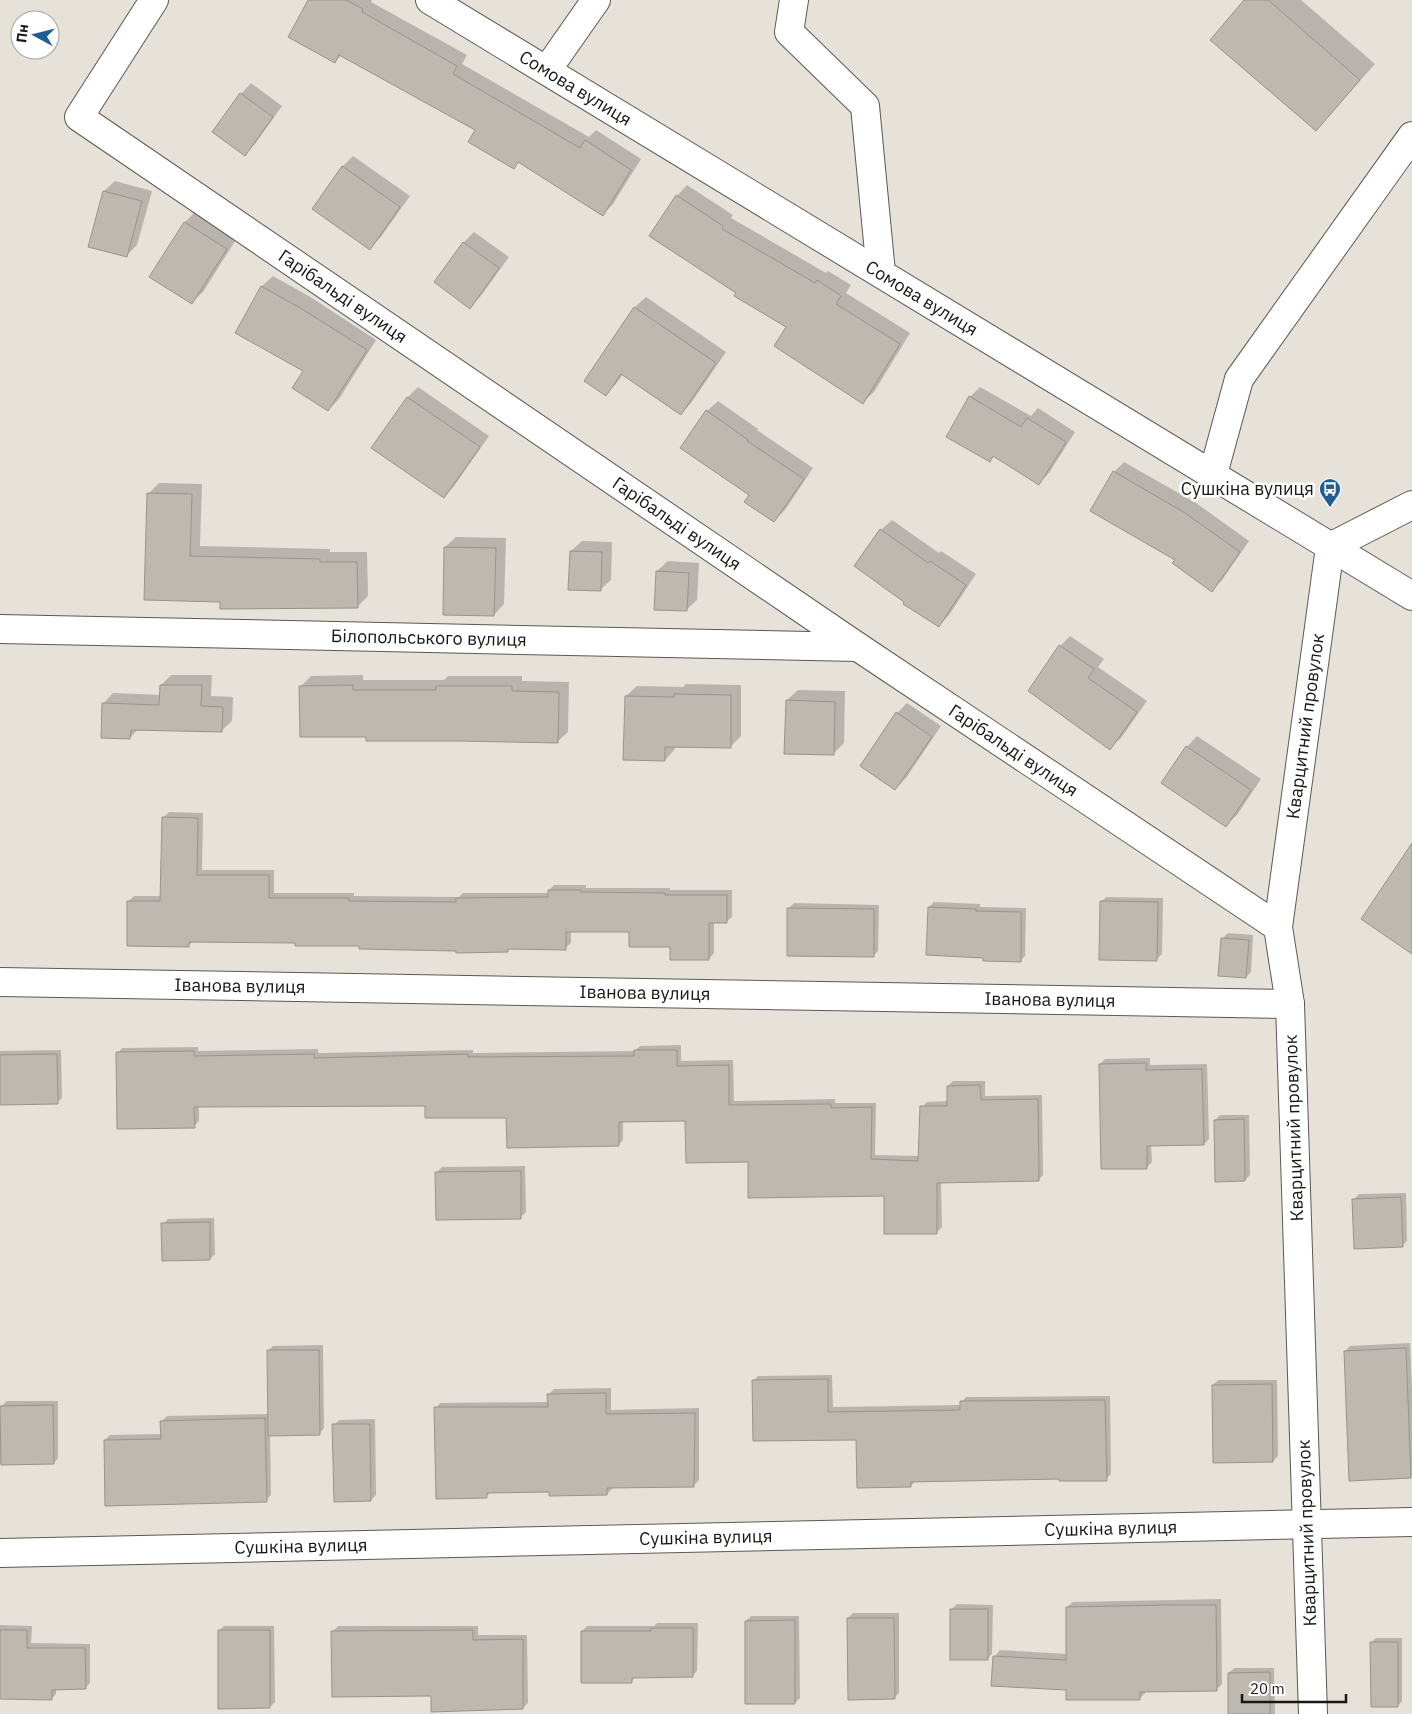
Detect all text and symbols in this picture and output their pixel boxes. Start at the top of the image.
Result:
north arrow [10,10,60,60]
text: Пн [12,23,32,44]
street label: Сомова вулиця [515,45,636,131]
street label: Гарібальді вулиця [274,244,412,348]
street label: Сомова вулиця [861,255,982,341]
street label: Гарібальді вулиця [608,471,746,575]
place label: Сушкіна вулиця [1181,477,1314,500]
bus stop icon: Сушкіна вулиця [1318,477,1342,508]
street label: Білопольського вулиця [331,624,527,651]
street label: Кварцитний провулок [1281,632,1329,820]
street label: Гарібальді вулиця [945,699,1083,802]
street label: Іванова вулиця [174,973,306,998]
street label: Іванова вулиця [579,980,711,1005]
street label: Іванова вулиця [984,987,1116,1012]
street label: Кварцитний провулок [1279,1034,1308,1222]
street label: Кварцитний провулок [1292,1439,1321,1627]
street label: Сушкіна вулиця [1044,1515,1178,1541]
street label: Сушкіна вулиця [639,1524,773,1550]
street label: Сушкіна вулиця [234,1533,368,1559]
scale bar [1242,1672,1346,1704]
text: 20 m [1250,1679,1285,1698]

